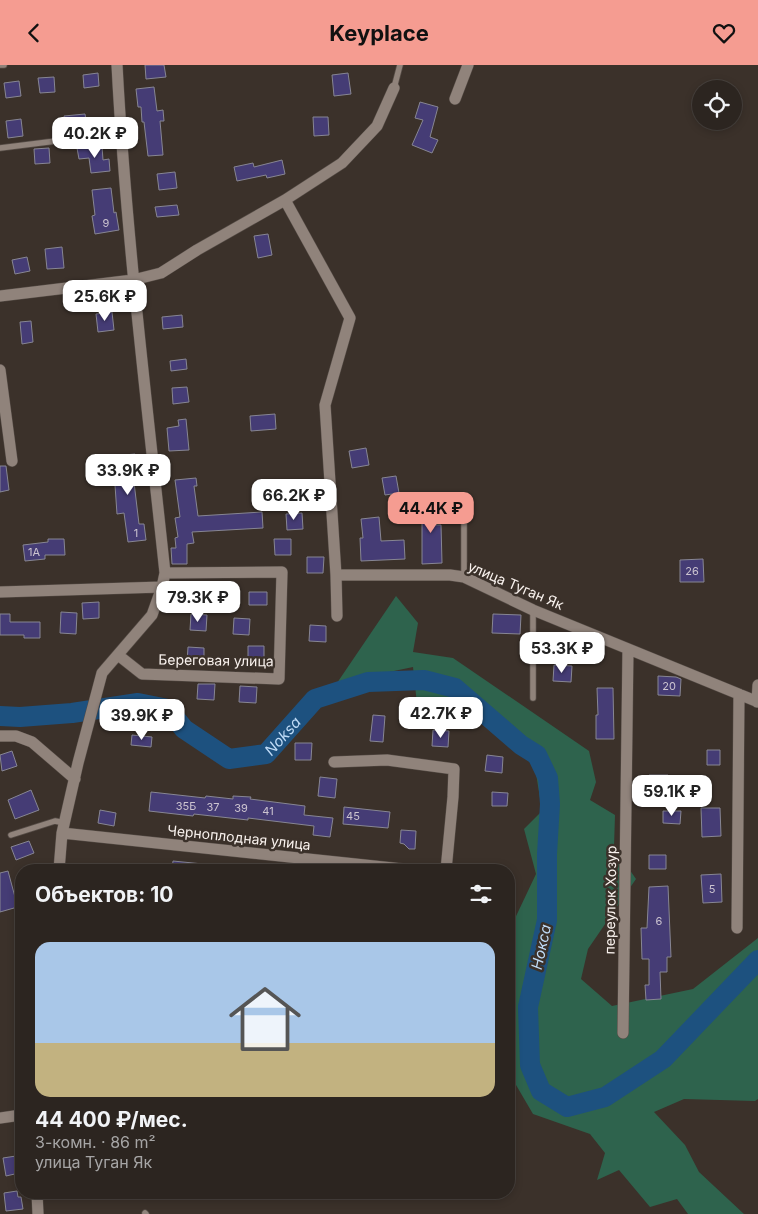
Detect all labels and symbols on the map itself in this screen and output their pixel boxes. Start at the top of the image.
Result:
pin: 40.2K ₽ [49,117,141,159]
house number: 9 [103,216,110,230]
pin: 25.6K ₽ [59,279,151,322]
pin: 33.9K ₽ [82,453,174,496]
pin: 66.2K ₽ [248,479,340,521]
pin: 44.4K ₽ [385,491,477,534]
house number: 1 [134,526,138,540]
house number: 1А [28,545,40,559]
street label: улица Туган Як [465,557,567,613]
house number: 26 [685,564,699,578]
pin: 79.3K ₽ [152,581,244,623]
pin: 53.3K ₽ [516,631,608,674]
street label: Береговая улица [158,650,274,670]
house number: 20 [662,679,676,693]
pin: 42.7K ₽ [395,697,487,739]
pin: 39.9K ₽ [96,699,188,741]
water label: Noksa [260,712,305,759]
pin: 59.1K ₽ [626,775,718,817]
house number: 35Б [176,799,196,813]
house number: 37 [206,800,220,814]
house number: 39 [234,801,248,815]
house number: 41 [262,804,274,818]
house number: 45 [346,809,360,823]
street label: Черноплодная улица [166,821,312,853]
street label: переулок Хозур [601,845,619,955]
house number: 5 [709,882,716,896]
house number: 6 [656,914,663,928]
water label: Нокса [527,923,555,971]

